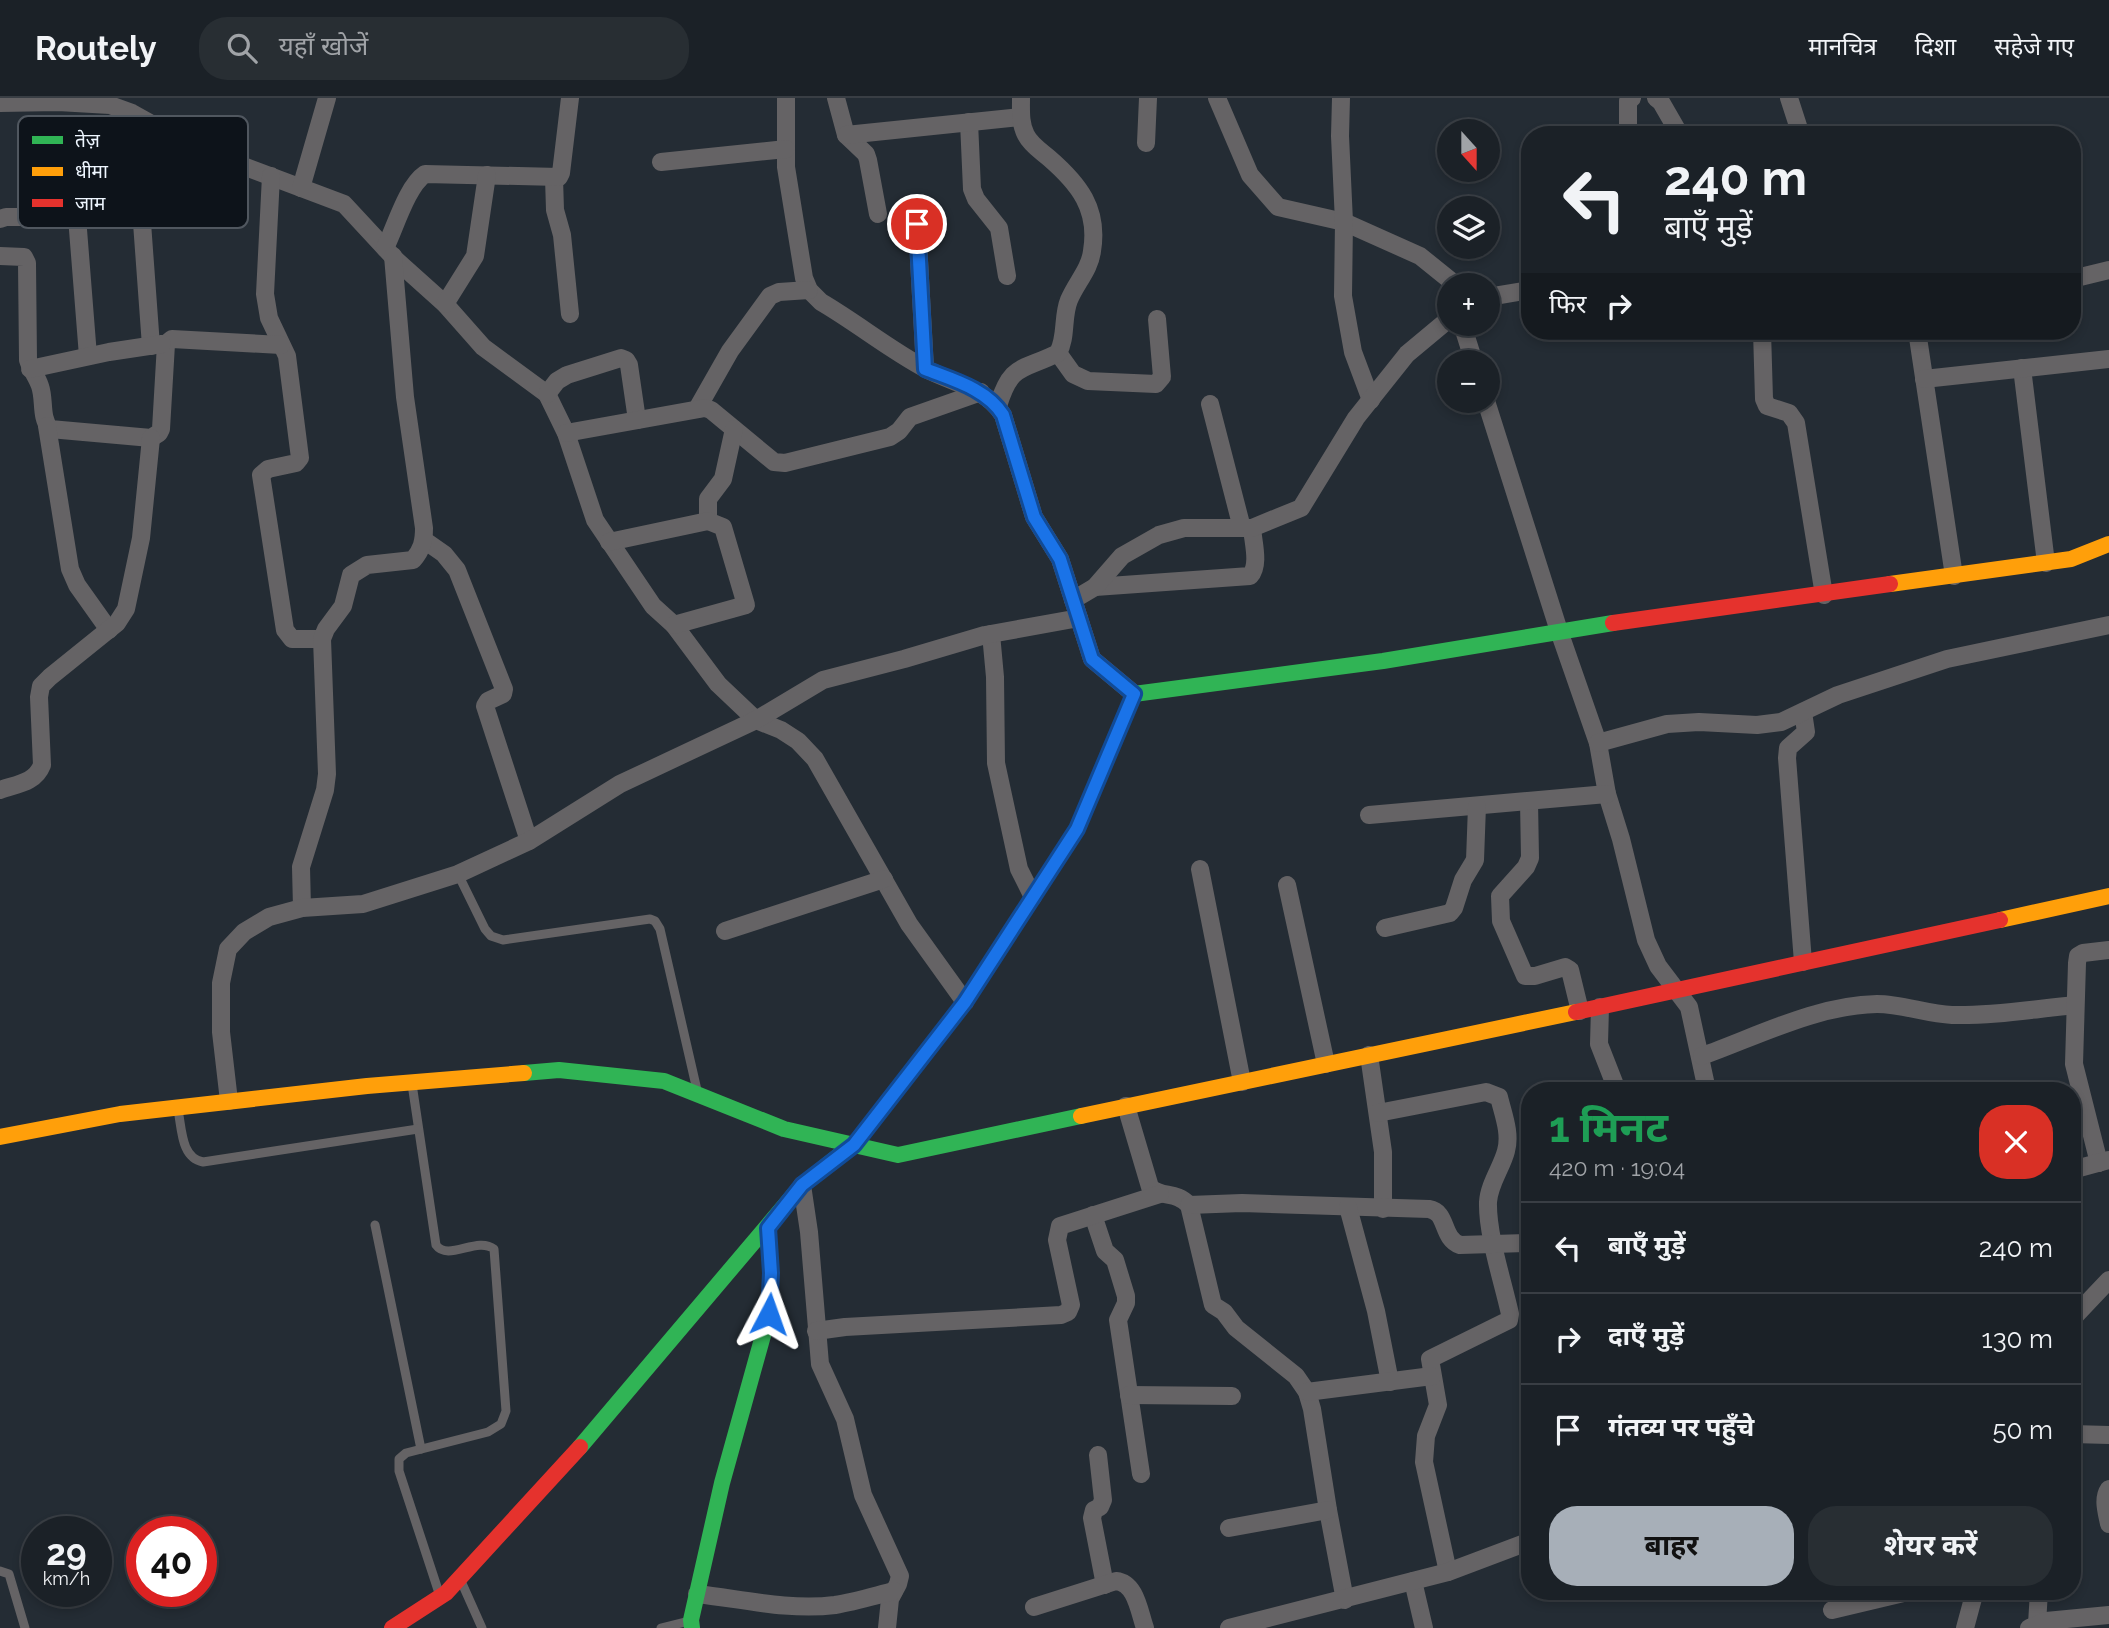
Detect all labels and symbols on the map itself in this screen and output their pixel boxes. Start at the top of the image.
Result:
legend [18,116,248,228]
north arrow [1437,119,1500,182]
text: तेज़ [75,129,101,151]
text: धीमा [75,160,109,182]
text: जाम [75,192,106,214]
pin [887,194,947,254]
position arrow [732,1277,806,1351]
speed limit sign: 40 [126,1516,217,1607]

